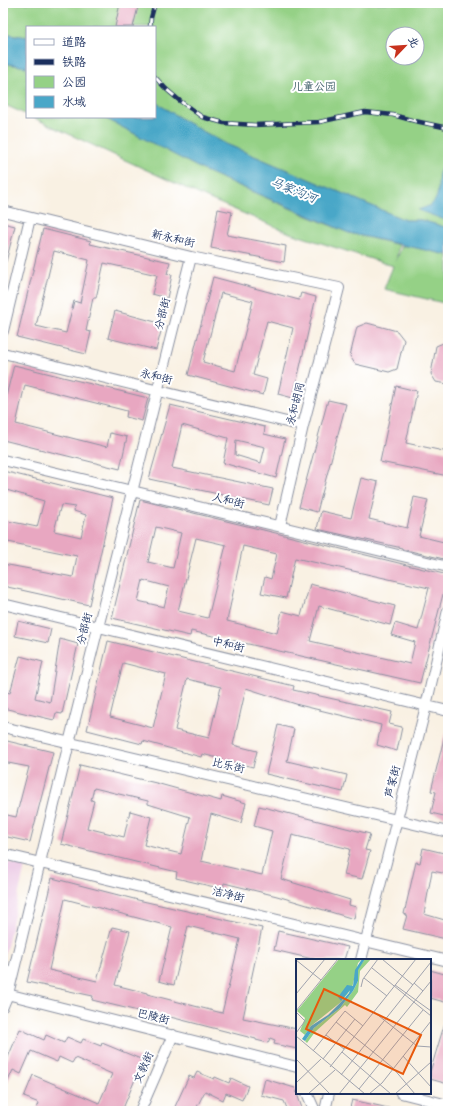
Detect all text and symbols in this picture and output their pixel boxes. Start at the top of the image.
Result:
legend [26,26,156,118]
north arrow [385,26,425,66]
text: 北 [404,35,420,50]
text: 道路 [62,36,86,51]
text: 铁路 [62,56,86,71]
text: 公园 [62,76,86,91]
park label: 儿童公园 [292,81,336,94]
text: 水域 [62,96,86,111]
water label: 马家沟河 [268,176,320,208]
street label: 新永和街 [150,228,197,251]
street label: 分部街 [152,295,174,331]
street label: 永和街 [139,367,175,388]
street label: 永和胡同 [285,381,308,427]
street label: 人和街 [211,491,247,512]
street label: 分部街 [74,610,96,646]
street label: 中和街 [211,635,247,656]
street label: 比乐街 [211,756,247,777]
street label: 芦家街 [383,763,404,799]
street label: 洁净街 [211,885,247,906]
inset map [296,959,431,1094]
street label: 巴陵街 [136,1007,172,1028]
street label: 文教街 [132,1049,158,1086]

